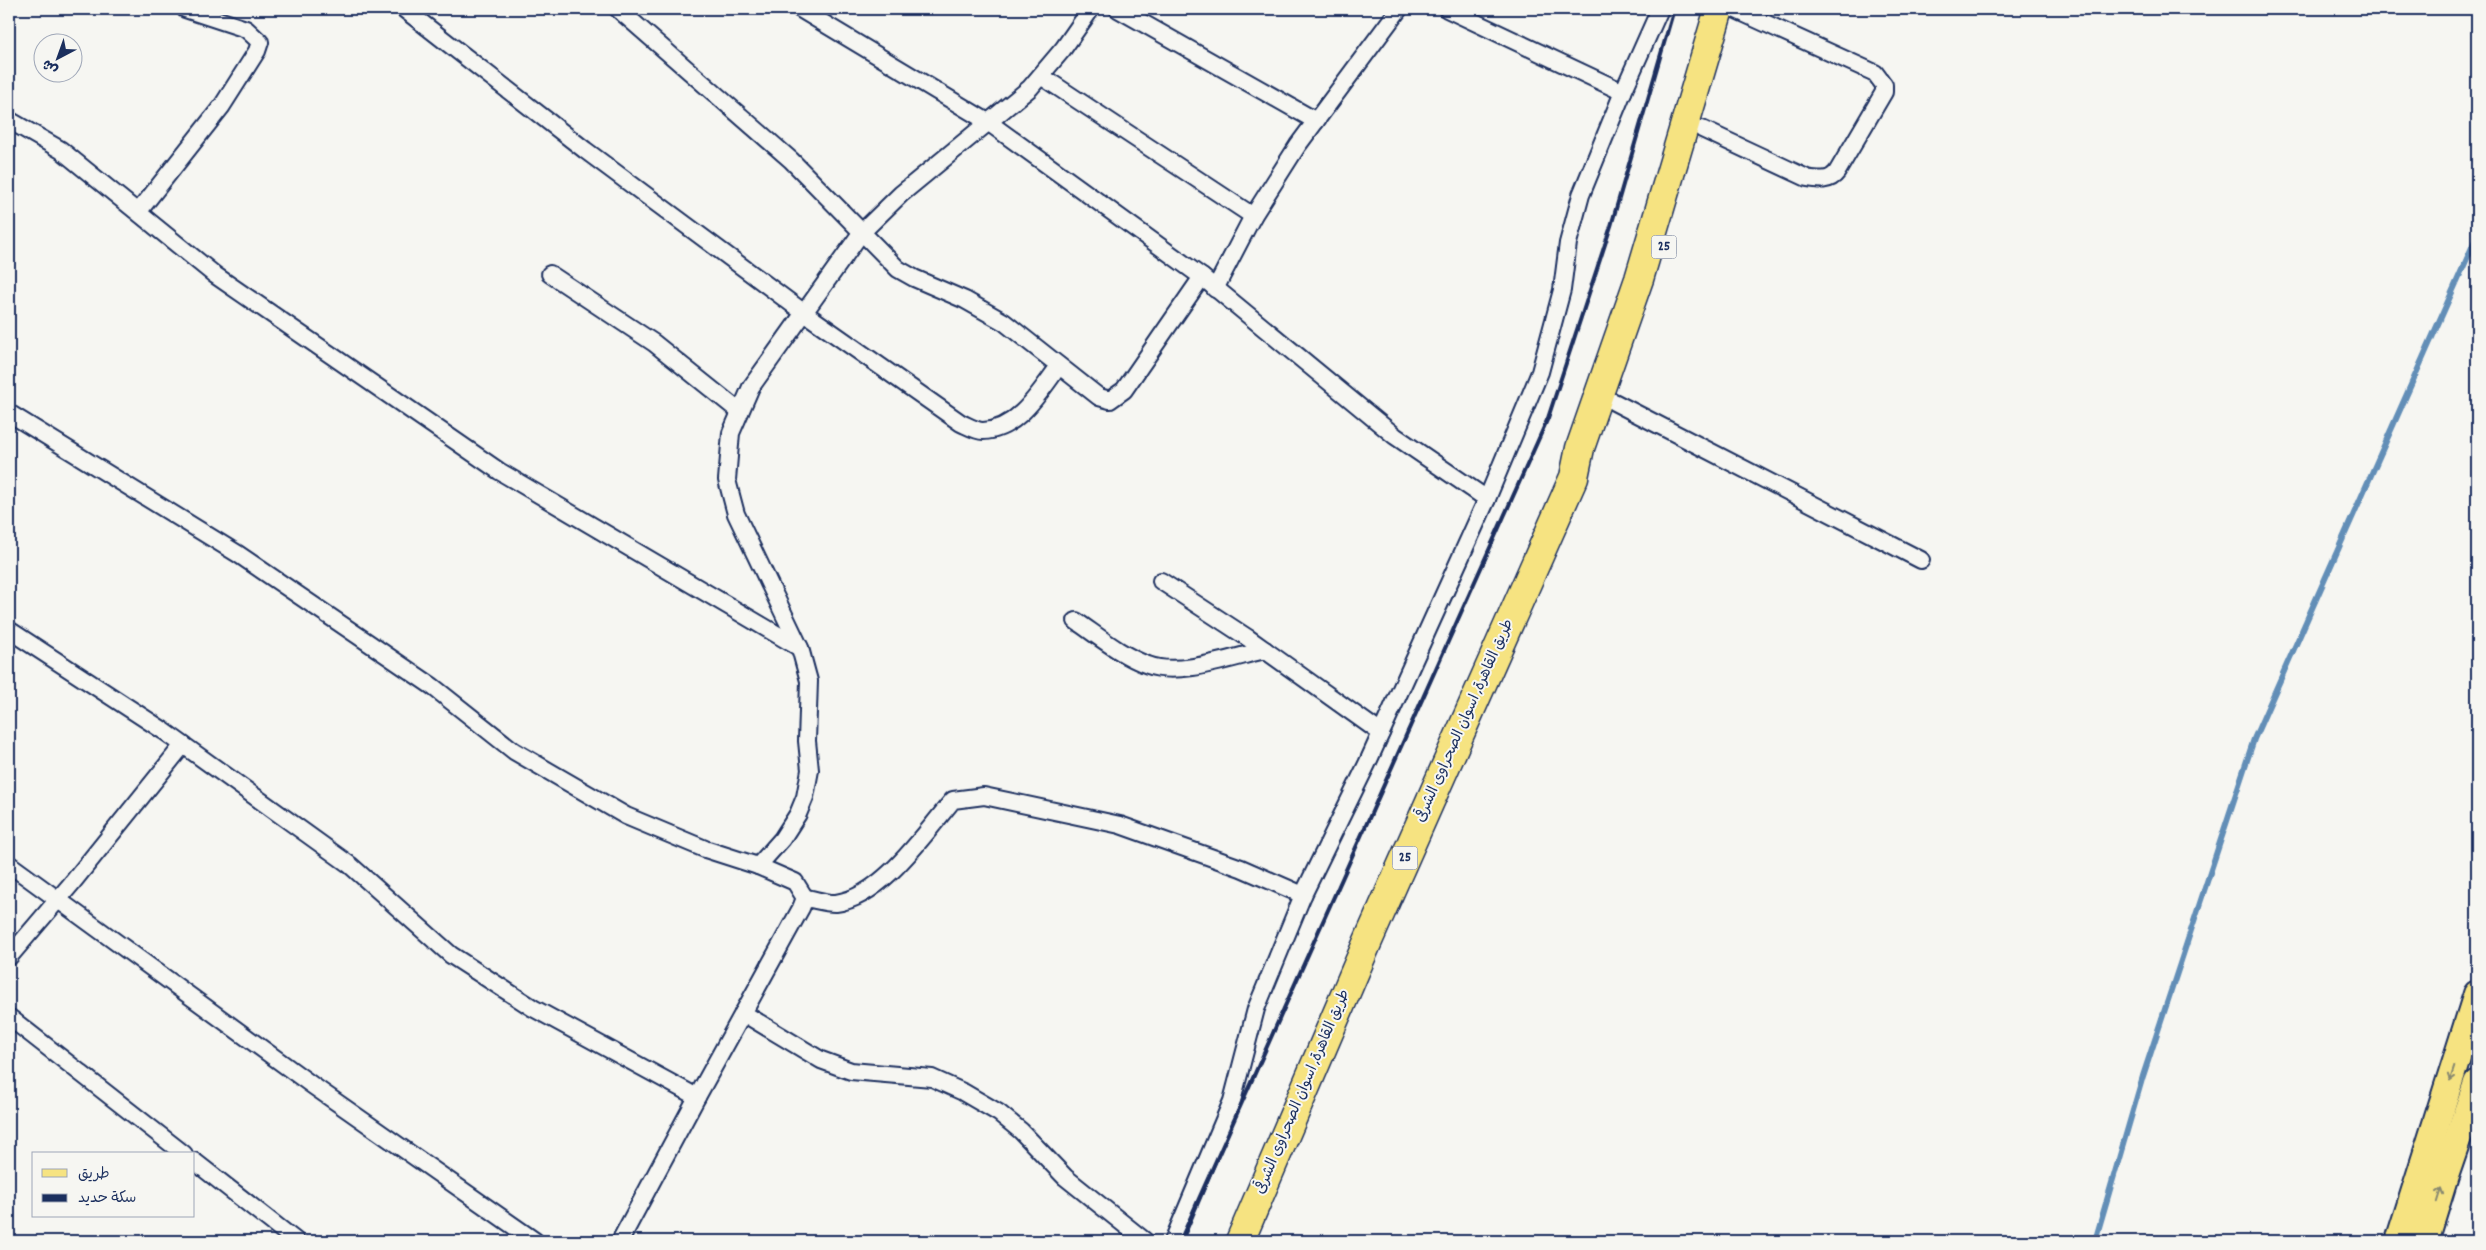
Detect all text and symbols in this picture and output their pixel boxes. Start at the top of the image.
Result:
north arrow [32,32,82,82]
text: ش [38,54,63,79]
road number: 25 [1652,236,1676,258]
street label: طريق القاهرة, اسوان الصحراوى الشرقى [1408,615,1520,826]
road number: 25 [1392,846,1418,870]
street label: طريق القاهرة, اسوان الصحراوى الشرقى [1248,985,1356,1198]
one-way arrow [2447,1066,2457,1082]
legend [32,1152,195,1218]
text: طريق [78,1164,110,1186]
one-way arrow [2435,1187,2445,1203]
text: سكة حديد [78,1188,136,1210]

